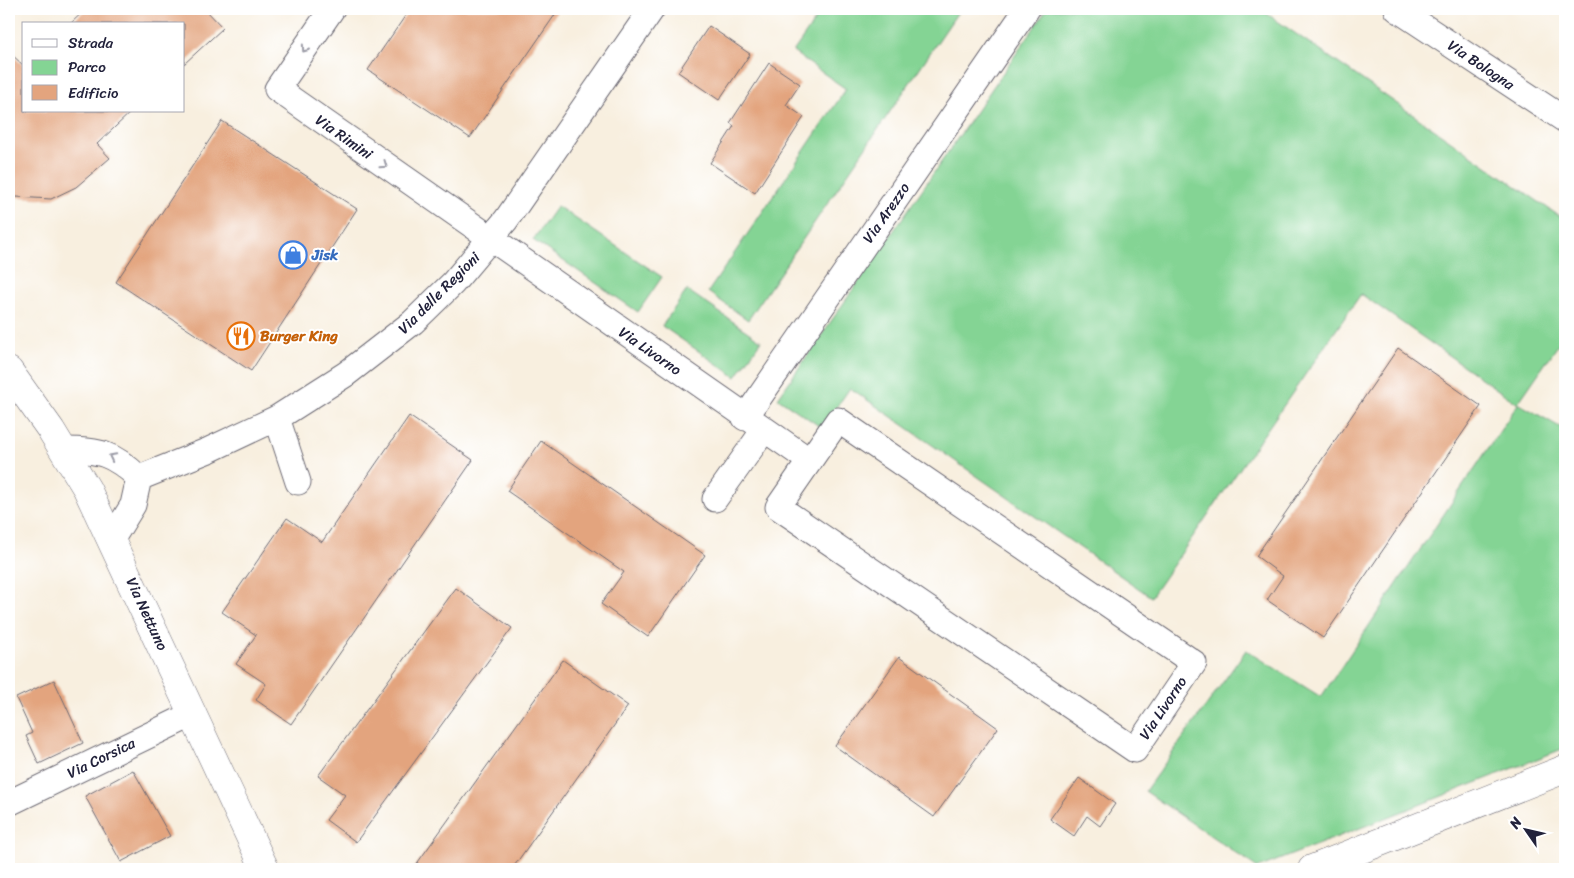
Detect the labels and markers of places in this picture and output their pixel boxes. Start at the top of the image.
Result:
shop icon: Jisk [278,240,308,270]
place label: Jisk [311,242,339,268]
restaurant icon: Burger King [226,321,256,351]
place label: Burger King [260,323,338,349]

